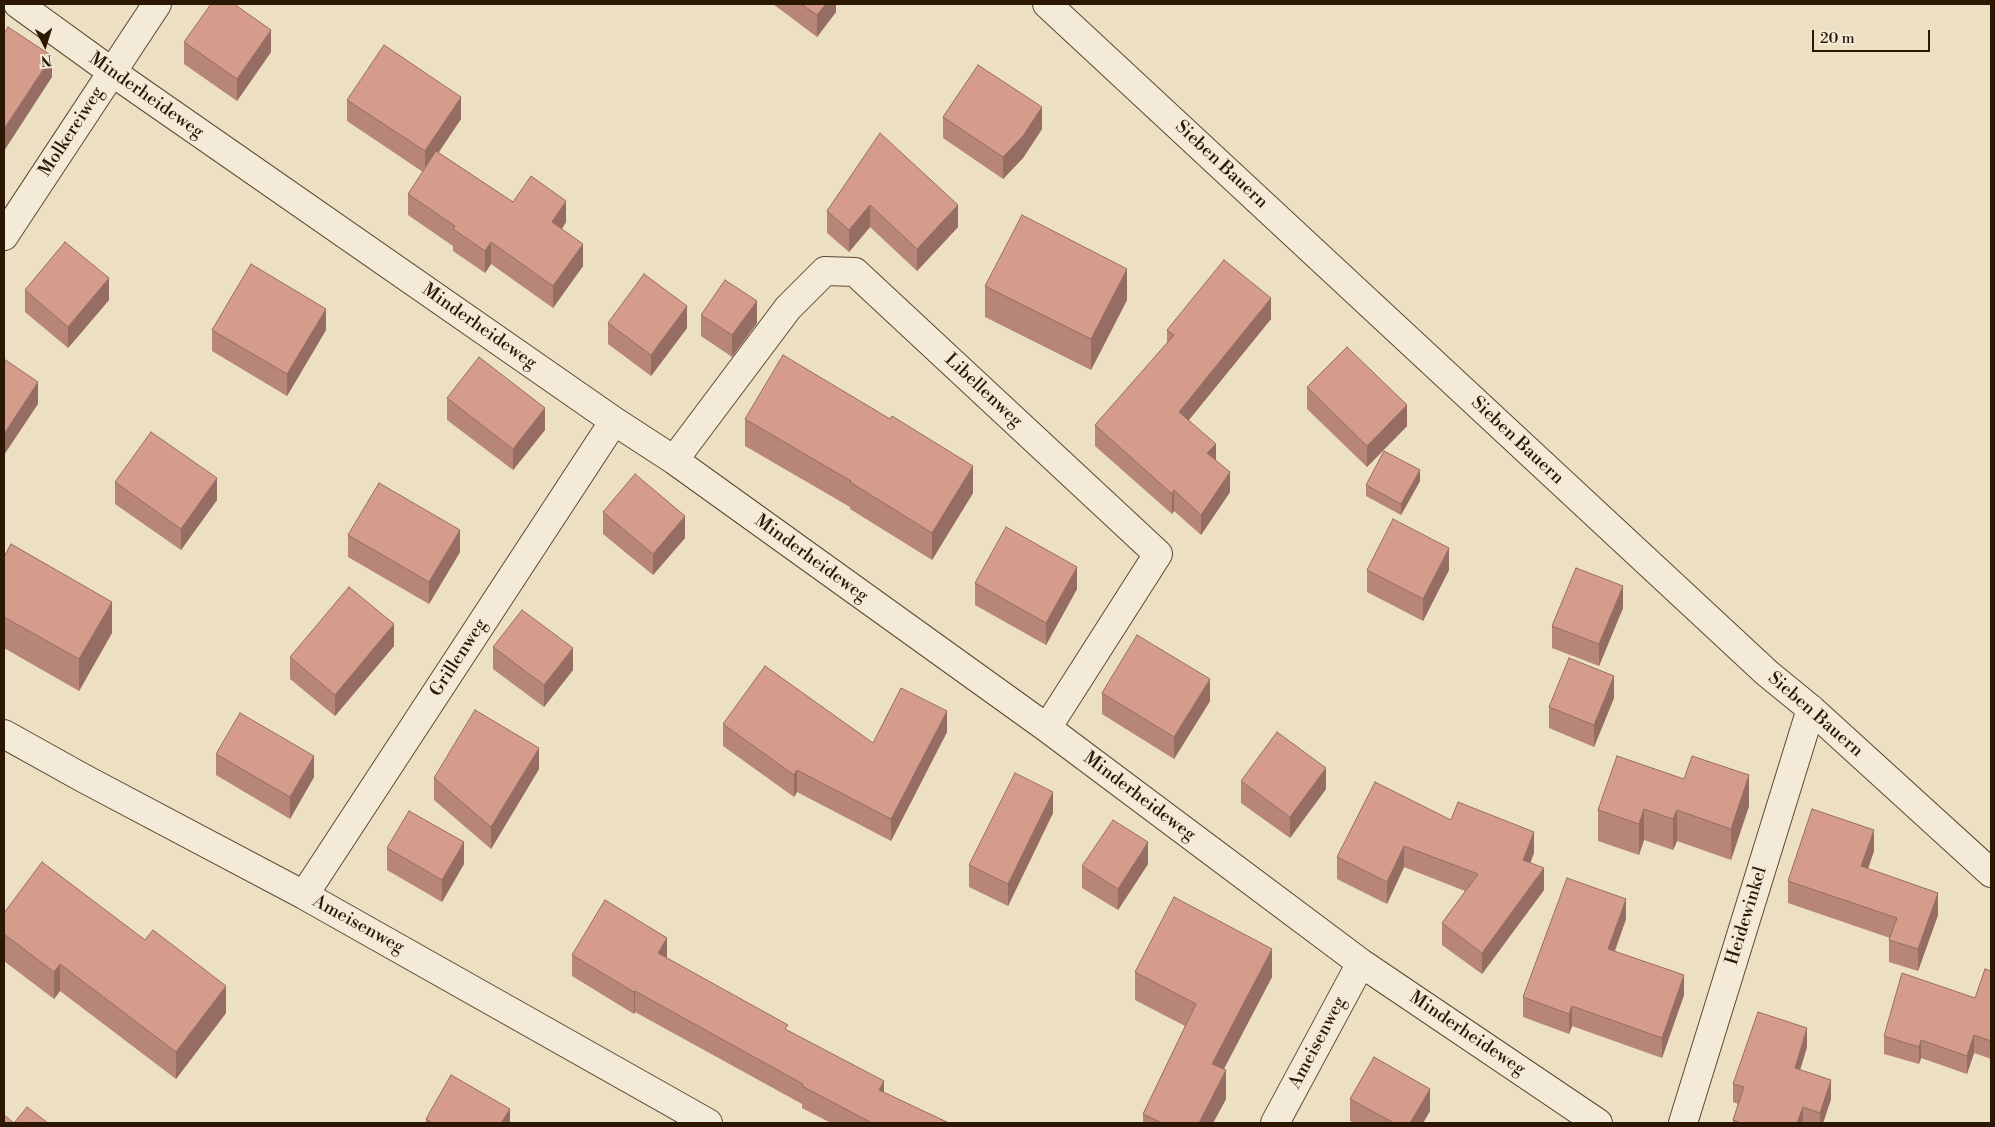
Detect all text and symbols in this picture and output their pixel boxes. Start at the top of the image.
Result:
north arrow [20,20,70,70]
scale bar [1815,20,1932,52]
text: 20 m [1820,29,1855,48]
street label: Minderheideweg [84,48,208,144]
text: N [40,50,53,69]
street label: Molkereiweg [35,83,109,181]
street label: Sieben Bauern [1170,117,1272,213]
street label: Minderheideweg [417,279,541,375]
street label: Libellenweg [940,350,1026,432]
street label: Sieben Bauern [1466,393,1568,489]
street label: Minderheideweg [750,511,872,607]
street label: Grillenweg [426,615,492,701]
street label: Sieben Bauern [1763,668,1867,762]
street label: Minderheideweg [1079,748,1199,846]
street label: Heidewinkel [1722,864,1772,968]
street label: Ameisenweg [308,891,408,959]
street label: Minderheideweg [1405,987,1529,1081]
street label: Ameisenweg [1285,993,1351,1093]

